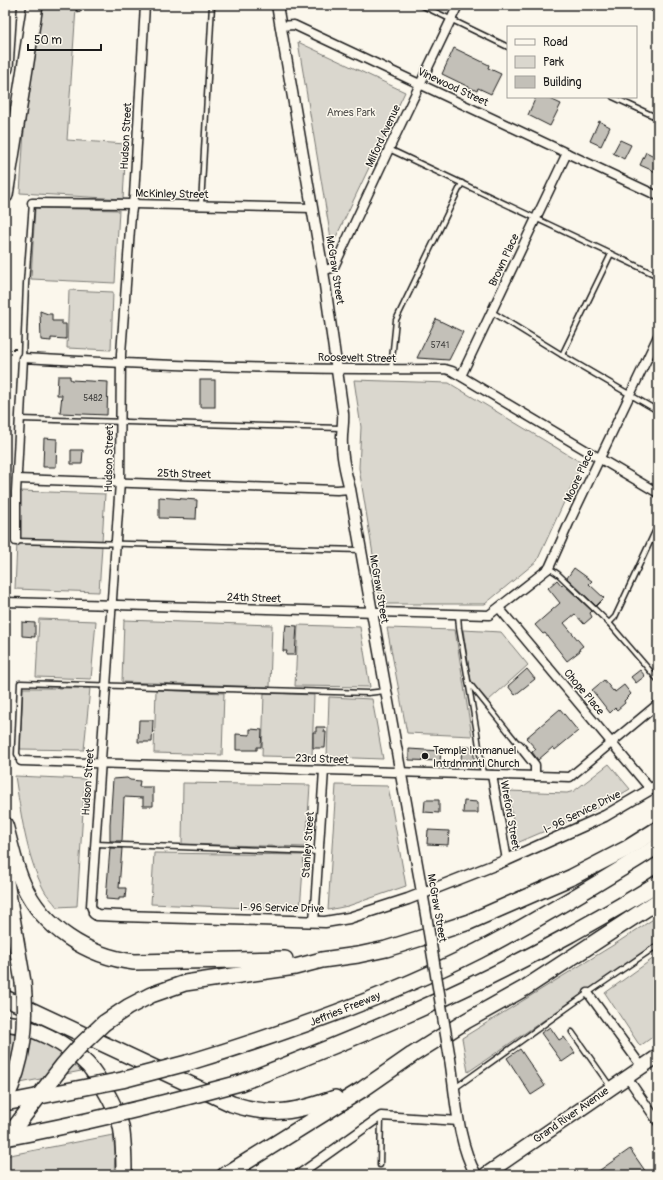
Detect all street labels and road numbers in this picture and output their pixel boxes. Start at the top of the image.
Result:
street label: Vinewood Street [415,65,491,109]
street label: Hudson Street [118,102,134,170]
street label: Milford Avenue [363,102,403,169]
street label: McKinley Street [135,187,209,201]
street label: Brown Place [486,231,522,288]
street label: McGraw Street [323,235,347,306]
street label: Roosevelt Street [318,351,397,365]
street label: Hudson Street [102,425,116,493]
street label: Moore Place [561,447,597,504]
street label: 25th Street [157,467,212,481]
street label: McGraw Street [367,554,392,625]
street label: 24th Street [227,591,282,605]
street label: Chope Place [561,666,607,718]
street label: Hudson Street [79,748,97,816]
street label: 23rd Street [295,752,349,766]
street label: Wreford Street [498,780,523,851]
street label: I- 96 Service Drive [541,787,623,836]
street label: Stanley Street [299,811,317,879]
street label: McGraw Street [425,873,450,944]
street label: I- 96 Service Drive [240,901,325,915]
street label: Jeffries Freeway [308,989,382,1029]
street label: Grand River Avenue [531,1084,612,1146]

